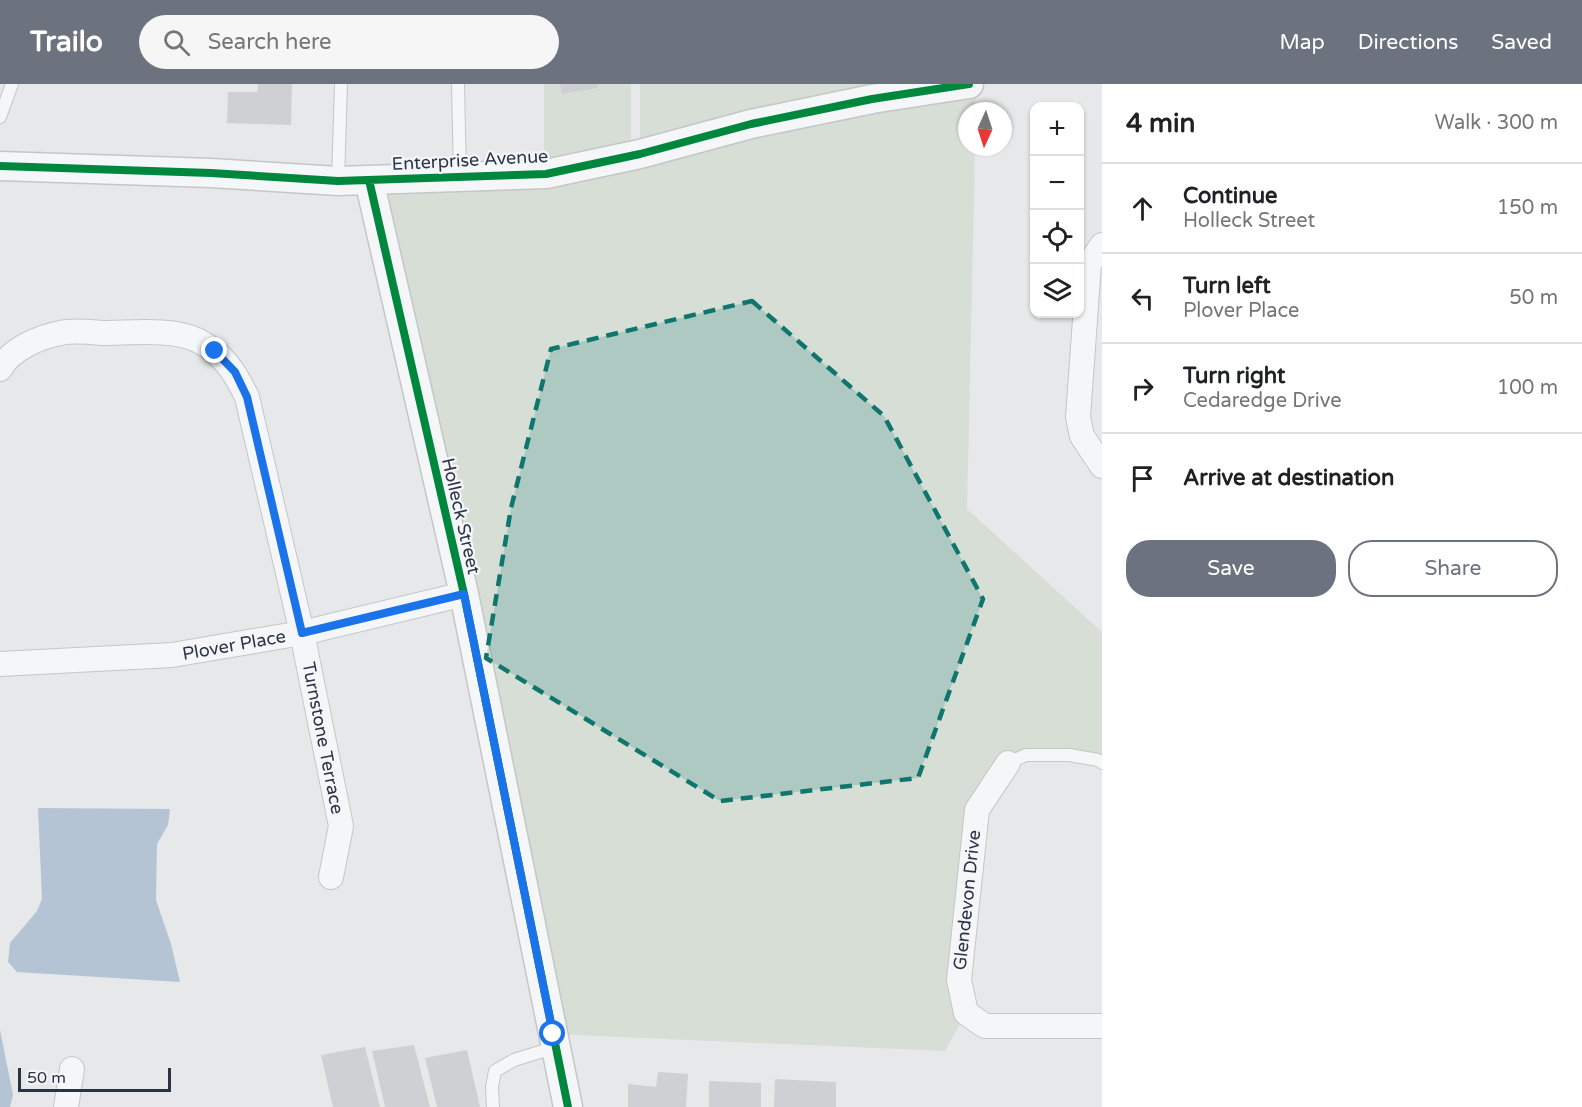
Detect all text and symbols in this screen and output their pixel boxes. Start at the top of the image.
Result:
search box [139,15,559,69]
text: Trailo [30,25,103,59]
icon: search [160,26,193,59]
text: Search here [208,29,332,55]
text: Map [1279,30,1325,55]
text: Directions [1358,30,1458,55]
text: Saved [1491,30,1552,55]
north arrow [958,102,1012,156]
map controls [1030,102,1084,318]
button: + [1030,102,1084,156]
text: 4 min [1126,108,1195,139]
text: Walk · 300 m [1435,111,1558,135]
street label: Enterprise Avenue [391,145,549,175]
button: − [1030,156,1084,210]
text: Continue [1183,183,1278,209]
icon: ahead [1126,192,1159,225]
text: 150 m [1497,196,1558,220]
text: Holleck Street [1183,209,1315,233]
button: locate [1030,210,1084,264]
button: layers [1030,264,1084,318]
text: Turn left [1183,273,1271,299]
icon: left [1126,282,1159,315]
text: 50 m [1509,286,1558,310]
text: Plover Place [1183,299,1299,323]
route end [201,337,227,363]
text: Turn right [1183,363,1285,389]
icon: right [1126,372,1159,405]
text: 100 m [1497,376,1558,400]
text: Cedaredge Drive [1183,389,1341,413]
street label: Holleck Street [437,456,485,577]
icon: arrive [1126,462,1159,495]
text: Arrive at destination [1183,465,1394,491]
button: Save [1126,540,1336,597]
button: Share [1348,540,1558,597]
street label: Plover Place [181,625,287,665]
street label: Turnstone Terrace [297,660,349,816]
street label: Glendevon Drive [949,829,985,971]
route start [539,1020,565,1046]
scale bar [18,1065,171,1092]
text: 50 m [27,1068,66,1088]

